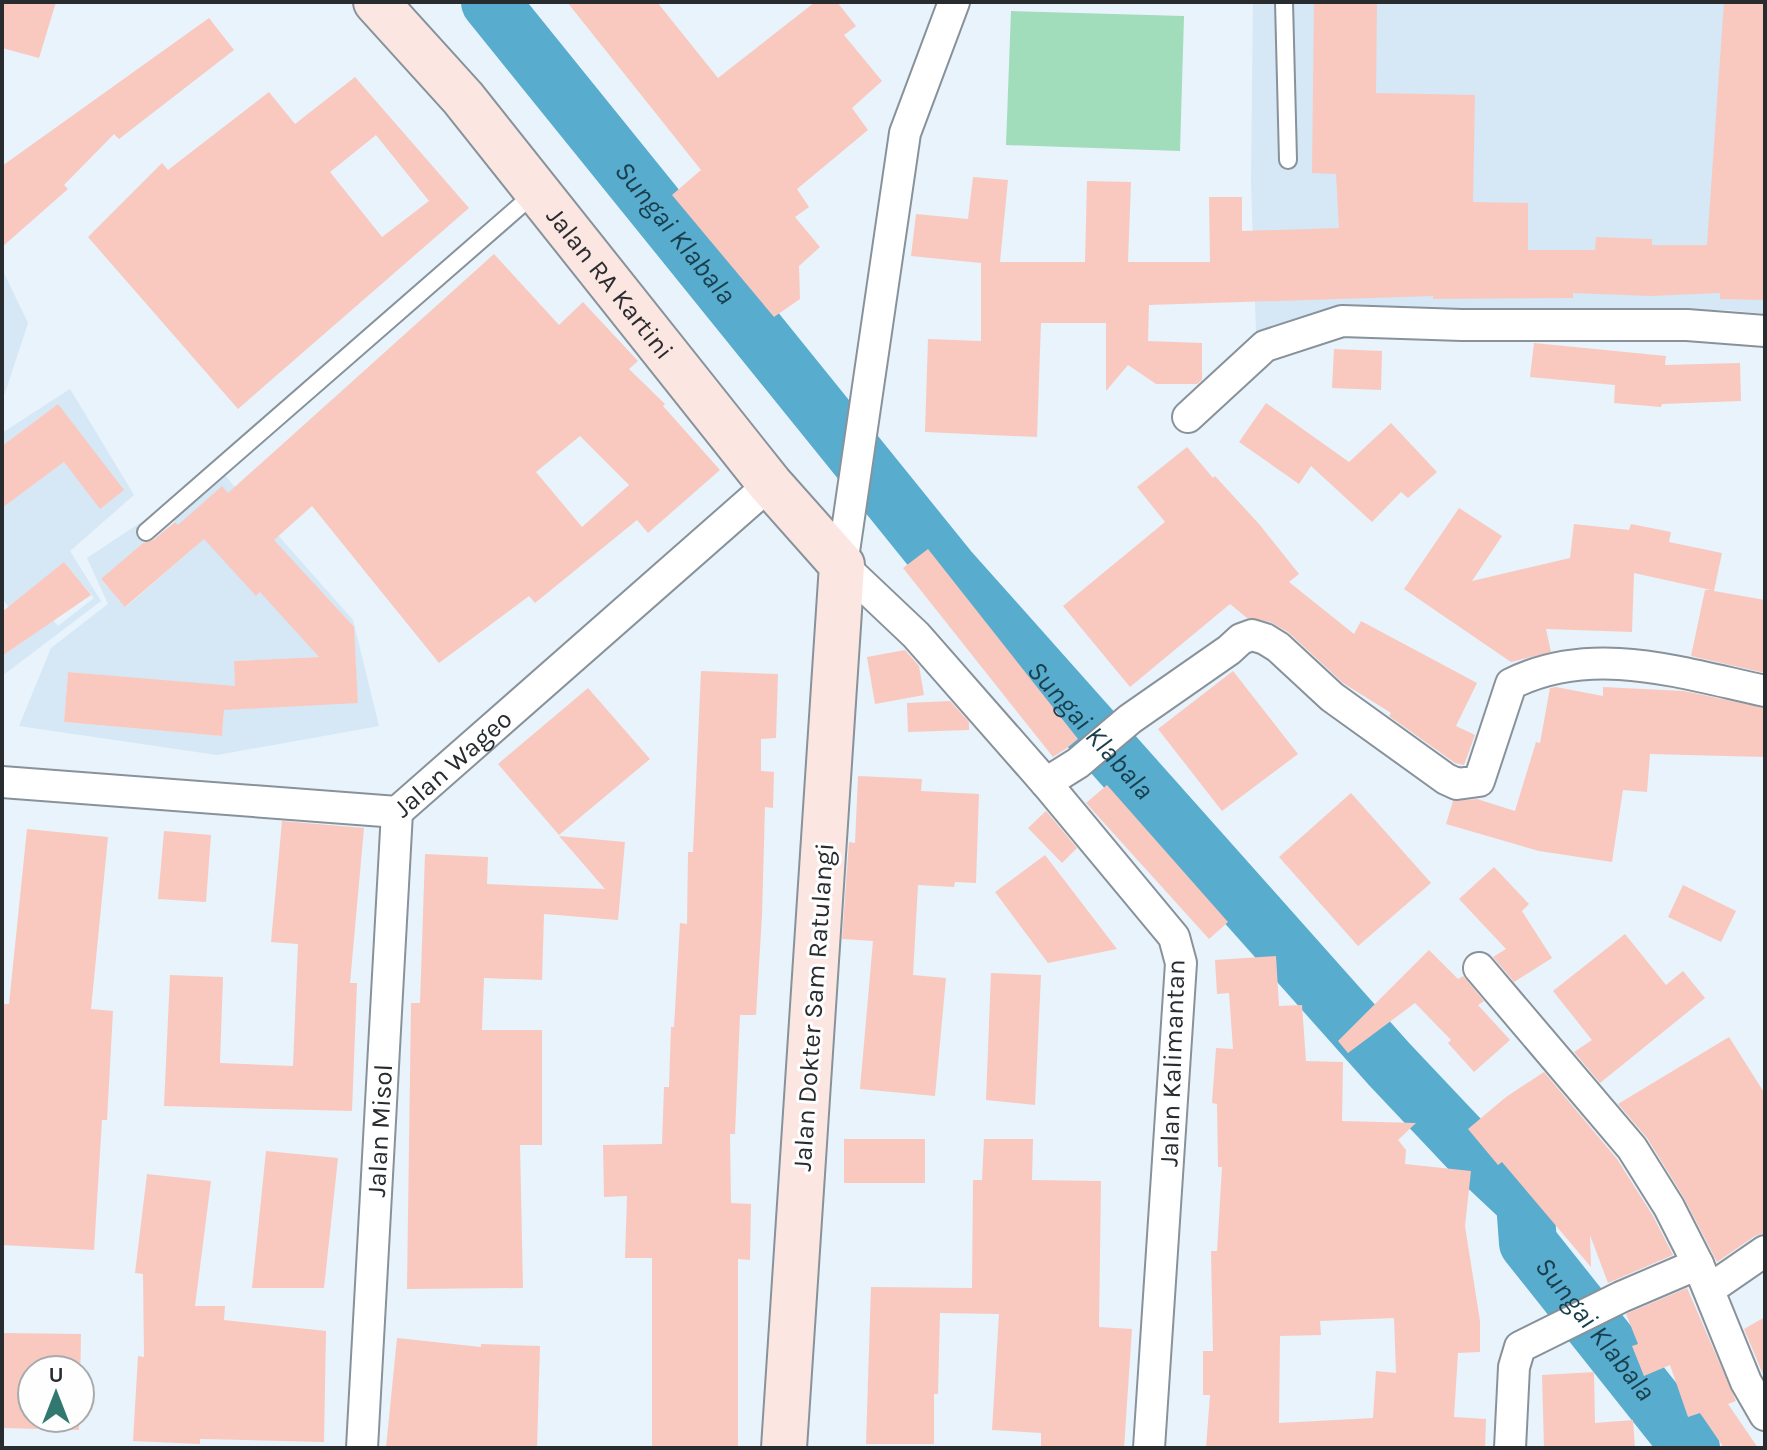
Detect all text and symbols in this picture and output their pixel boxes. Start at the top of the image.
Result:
water label: Sungai Klabala [608,154,743,311]
street label: Jalan RA Kartini [540,201,680,366]
water label: Sungai Klabala [1021,654,1161,806]
street label: Jalan Wageo [387,703,518,824]
street label: Jalan Dokter Sam Ratulangi [787,842,840,1172]
street label: Jalan Kalimantan [1153,959,1192,1167]
street label: Jalan Misol [361,1063,399,1198]
water label: Sungai Klabala [1528,1250,1663,1407]
north arrow [16,1354,96,1434]
text: U [48,1362,64,1388]

